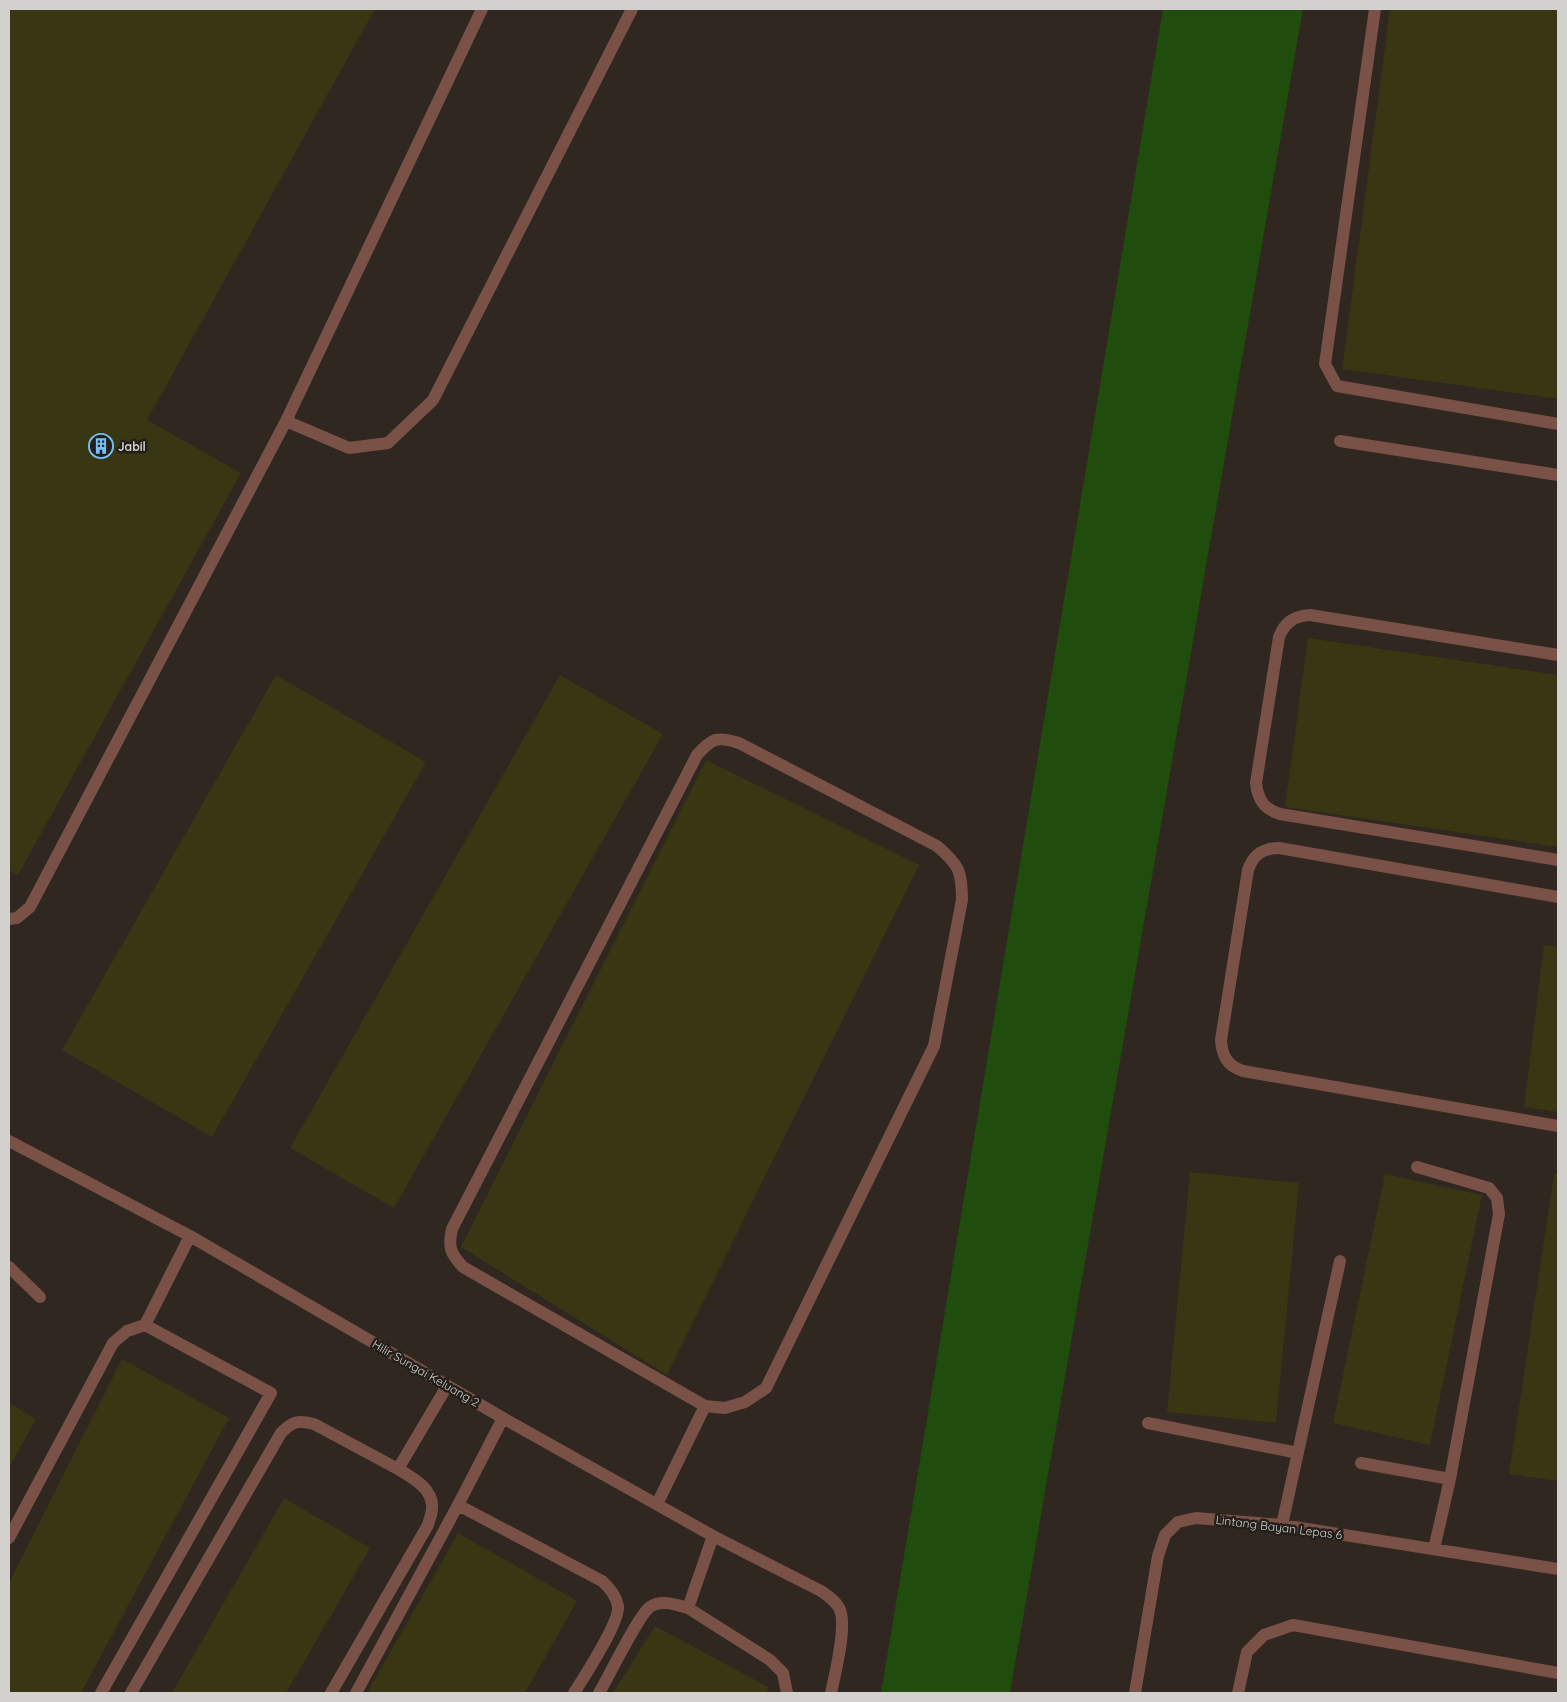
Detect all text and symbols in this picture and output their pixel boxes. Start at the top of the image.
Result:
building icon: Jabil [88,433,114,459]
place label: Jabil [118,439,146,454]
street label: Hilir Sungai Keluang 2 [370,1336,483,1410]
street label: Lintang Bayan Lepas 6 [1215,1512,1344,1542]

